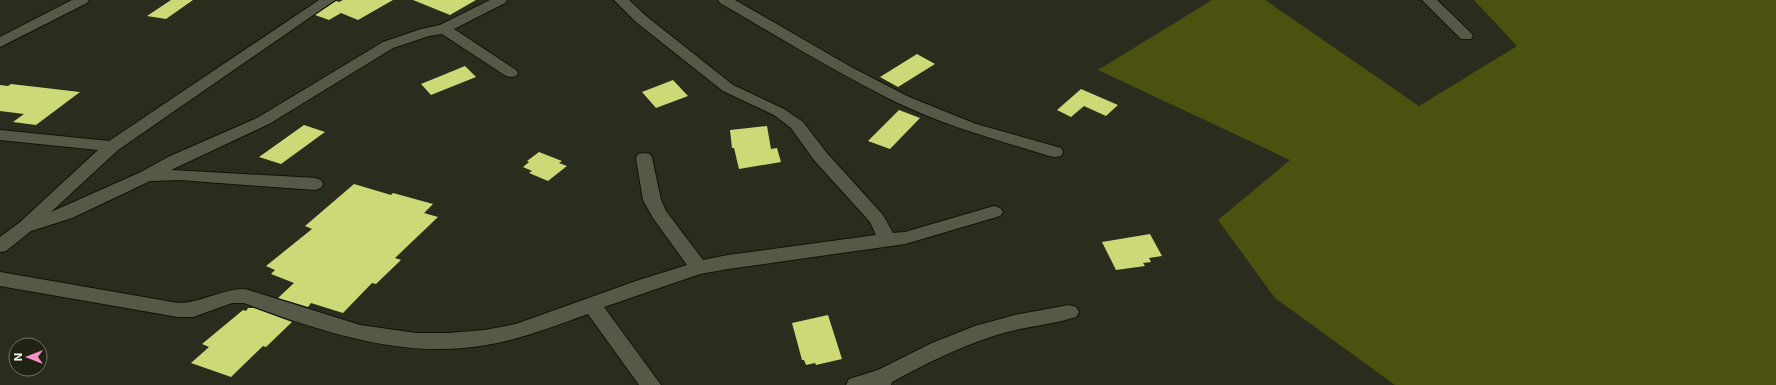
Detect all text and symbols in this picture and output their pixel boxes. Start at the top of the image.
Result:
north arrow [8,337,48,377]
text: N [11,353,25,361]

